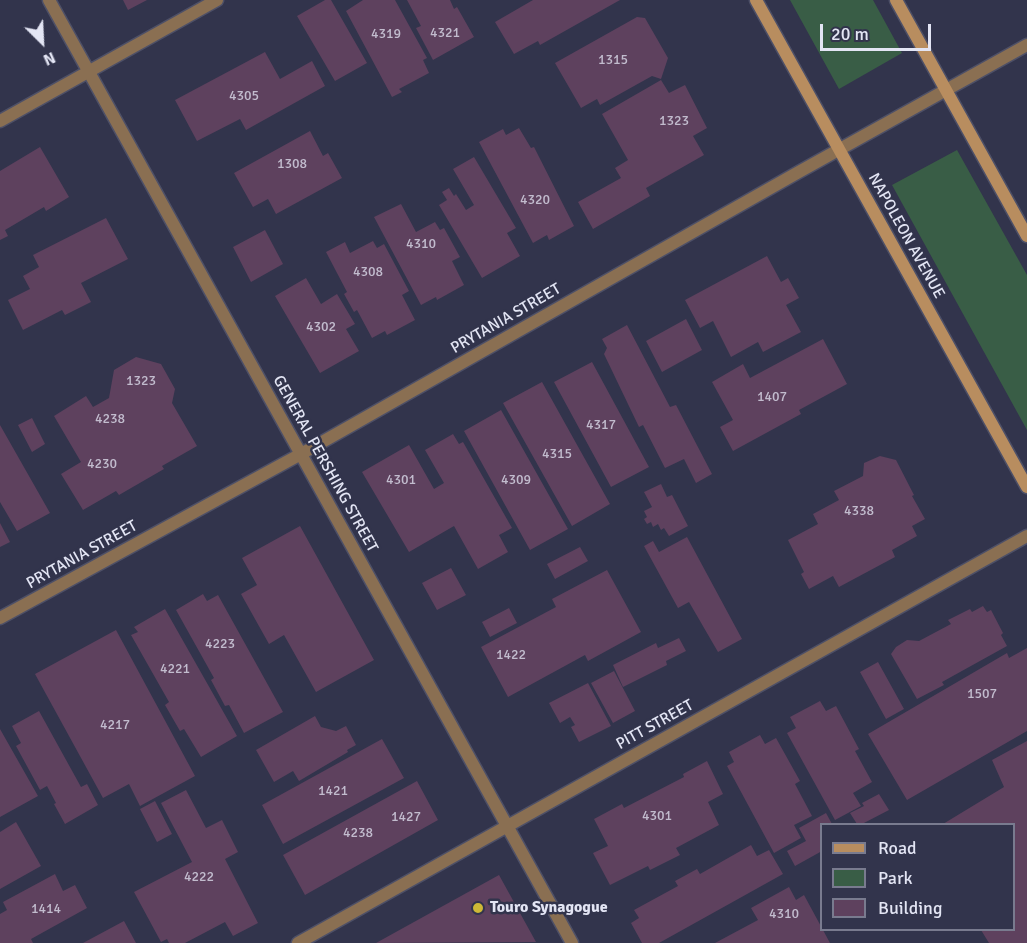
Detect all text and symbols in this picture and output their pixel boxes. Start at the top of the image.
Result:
north arrow [12,12,72,72]
scale bar [823,12,934,50]
text: 20 m [831,23,869,45]
house number: 4321 [430,25,460,41]
house number: 4319 [371,26,401,42]
text: N [40,47,58,70]
house number: 1315 [598,52,628,68]
house number: 4305 [229,88,259,104]
house number: 1323 [659,113,689,129]
house number: 1308 [277,156,307,172]
street label: NAPOLEON AVENUE [864,170,948,302]
house number: 4320 [520,192,550,208]
house number: 4310 [406,236,436,252]
house number: 4308 [353,264,383,280]
street label: PRYTANIA STREET [448,280,564,358]
house number: 4302 [306,319,336,335]
street label: GENERAL PERSHING STREET [268,372,382,556]
house number: 1323 [126,373,156,389]
house number: 1407 [757,389,787,405]
house number: 4238 [95,411,125,427]
house number: 4317 [586,417,616,433]
house number: 4315 [542,446,572,462]
house number: 4230 [87,456,117,472]
house number: 4301 [386,472,416,488]
house number: 4309 [501,472,531,488]
house number: 4338 [844,503,874,519]
street label: PRYTANIA STREET [23,517,141,593]
house number: 4223 [205,636,235,652]
house number: 1422 [496,647,526,663]
house number: 4221 [160,661,190,677]
house number: 1507 [967,686,997,702]
street label: PITT STREET [613,696,697,754]
house number: 4217 [100,717,130,733]
house number: 1421 [318,783,348,799]
house number: 4301 [642,808,672,824]
house number: 1427 [391,809,421,825]
legend [820,823,1015,931]
house number: 4238 [343,825,373,841]
text: Road [878,837,917,859]
text: Park [878,867,913,889]
house number: 4222 [184,869,214,885]
text: Building [878,897,942,919]
place label: Touro Synagogue [490,898,608,918]
house number: 1414 [31,901,61,917]
marker: Touro Synagogue [471,901,485,915]
house number: 4310 [769,906,799,922]

